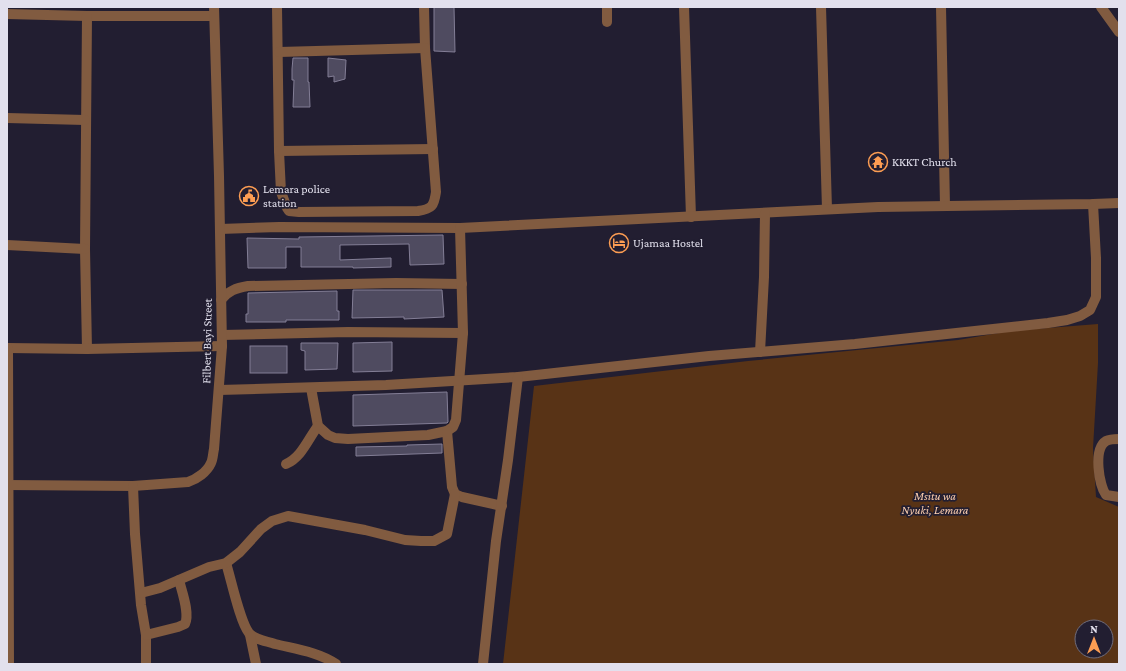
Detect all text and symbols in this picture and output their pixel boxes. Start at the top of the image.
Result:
temple icon: KKKT Church [867,151,889,173]
place label: KKKT Church [892,155,957,169]
place label: Lemara police station [263,182,330,210]
public building icon: Lemara police station [238,185,260,207]
hotel icon: Ujamaa Hostel [608,232,630,254]
place label: Ujamaa Hostel [633,236,703,250]
street label: Filbert Bayi Street [199,297,215,384]
park label: Msitu wa Nyuki, Lemara [902,489,969,517]
north arrow [1074,619,1114,659]
text: N [1090,623,1098,635]

